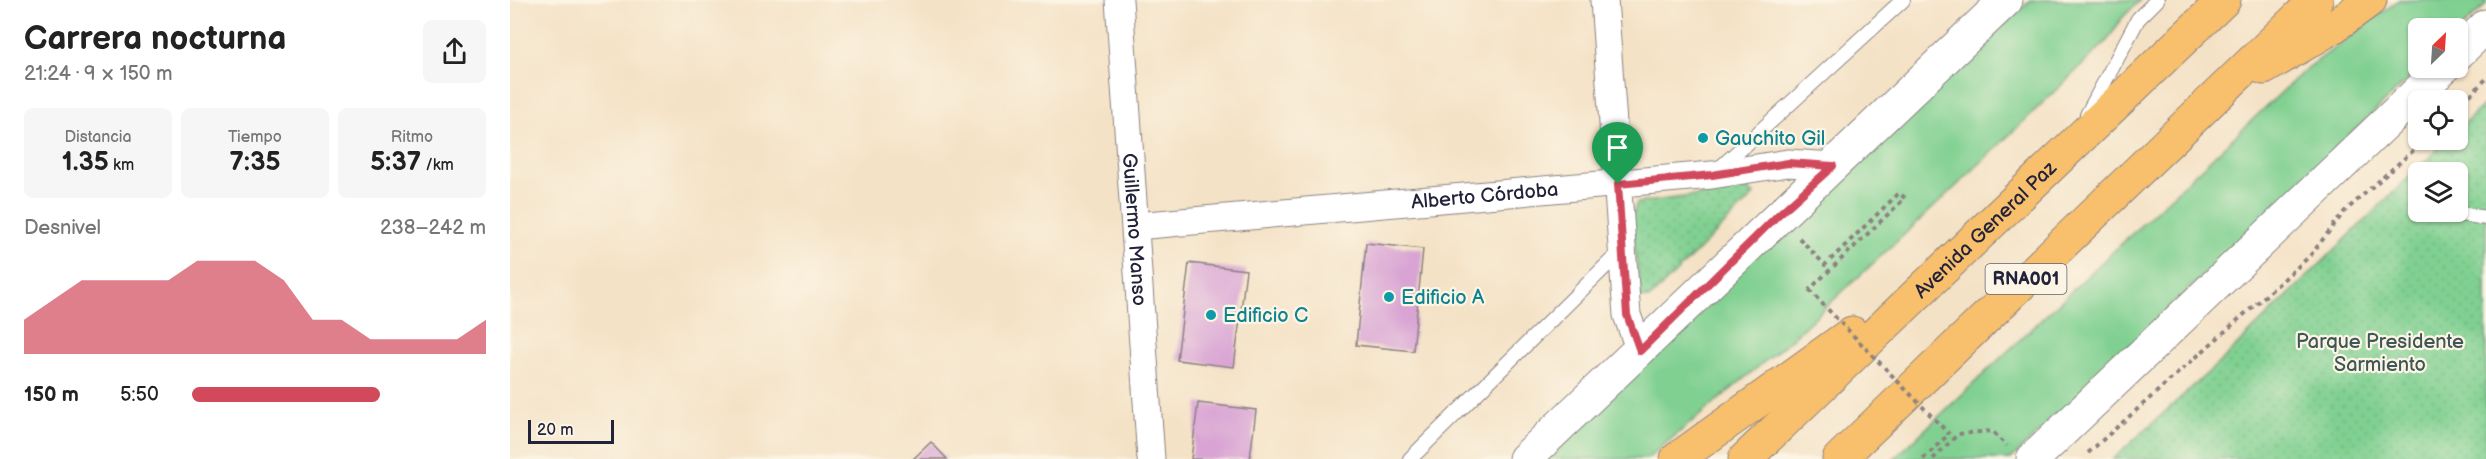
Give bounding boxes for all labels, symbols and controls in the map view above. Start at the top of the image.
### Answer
north arrow [2408,18,2468,78]
map controls [2408,18,2468,222]
text: Carrera nocturna [24,19,286,59]
button: share [423,20,486,83]
text: 21:24 · 9 × 150 m [24,62,173,86]
button: locate [2408,90,2468,150]
pin [1592,122,1643,184]
place label: Gauchito Gil [1715,127,1825,151]
text: Distancia [64,128,132,147]
text: Tiempo [228,128,282,147]
text: Ritmo [391,128,433,147]
icon: arrive [1601,131,1634,164]
marker: Gauchito Gil [1696,131,1710,145]
text: 1.35 [62,147,109,178]
text: 7:35 [230,147,280,178]
text: 5:37 [370,147,421,178]
street label: Guillermo Manso [1117,152,1151,307]
text: km [109,156,134,175]
text: /km [421,156,454,175]
street label: Avenida General Paz [1909,156,2062,304]
button: layers [2408,162,2468,222]
street label: Alberto Córdoba [1410,178,1559,215]
text: Desnivel [24,216,101,240]
text: 238–242 m [380,216,486,240]
road number: RNA001 [1986,264,2066,294]
place label: Edificio A [1401,286,1485,310]
marker: Edificio A [1382,290,1396,304]
place label: Edificio C [1223,304,1308,328]
marker: Edificio C [1204,308,1218,322]
park label: Parque Presidente Sarmiento [2296,330,2464,377]
text: 150 m [24,383,79,407]
text: 5:50 [120,383,159,407]
scale bar [528,417,614,444]
text: 20 m [537,421,573,440]

